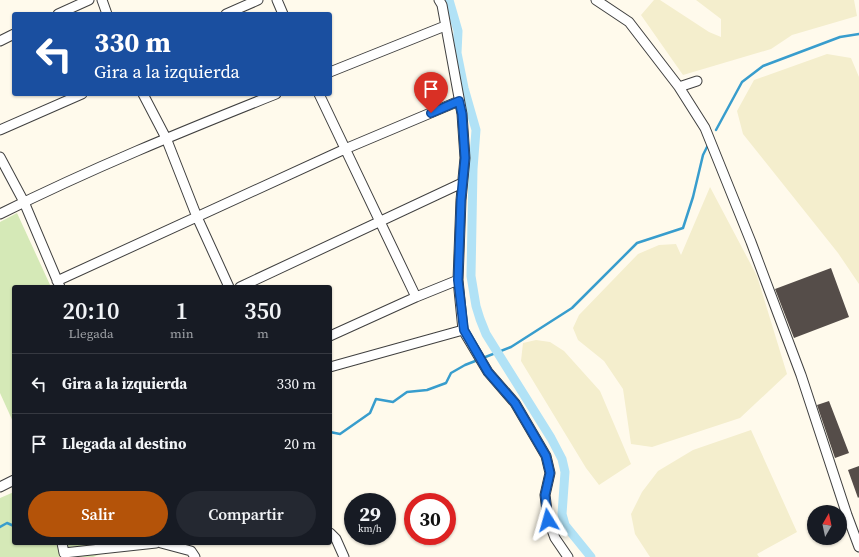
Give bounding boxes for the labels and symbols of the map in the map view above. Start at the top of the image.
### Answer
pin [414,72,448,113]
speed limit sign: 30 [404,493,456,545]
position arrow [527,499,569,541]
north arrow [807,505,847,545]

